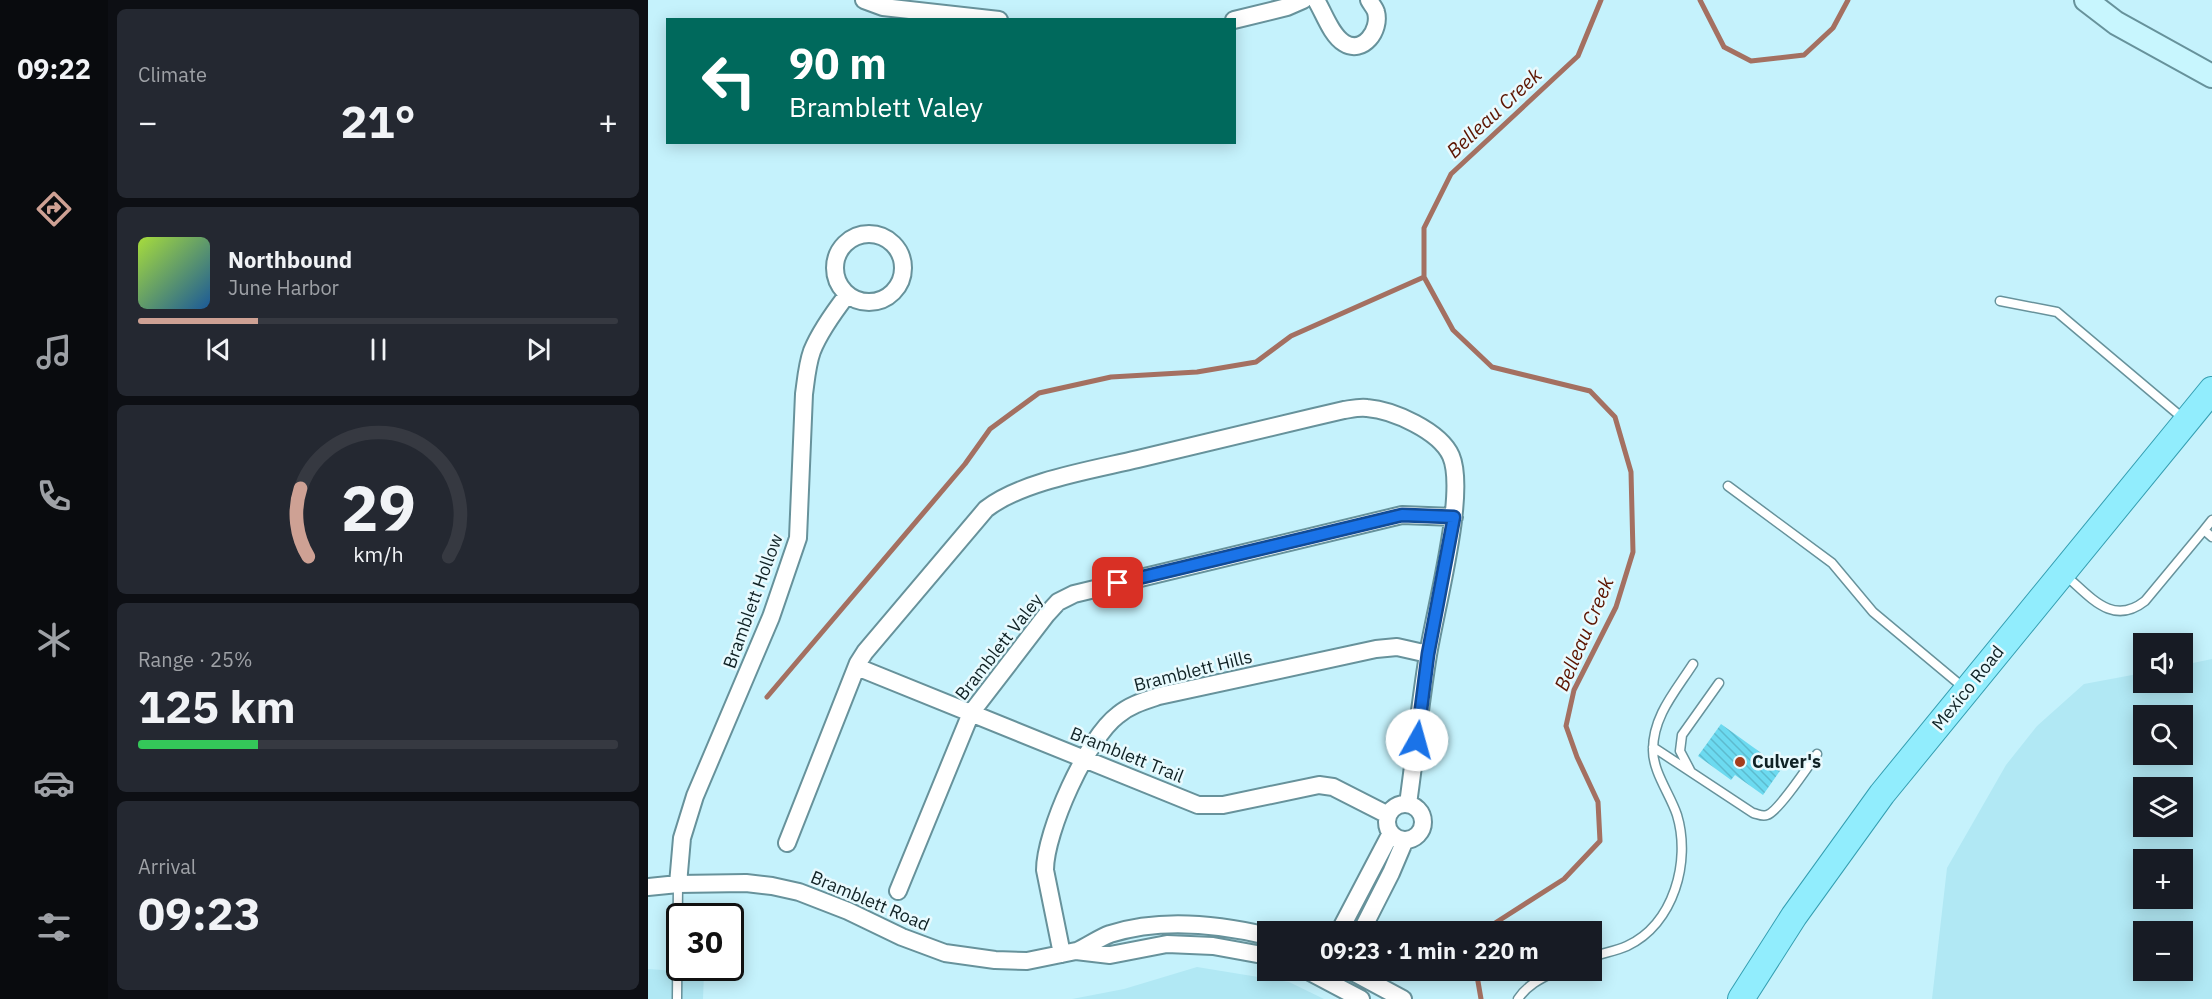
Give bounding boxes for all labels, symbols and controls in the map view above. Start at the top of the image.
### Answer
text: 90 m [789,36,887,91]
icon: left [690,42,768,120]
text: 09:22 [17,51,91,86]
text: Climate [138,61,207,88]
water label: Belleau Creek [1440,61,1548,164]
text: Bramblett Valey [789,89,983,124]
text: 21° [340,92,416,150]
text: − [138,100,158,143]
text: + [598,100,618,143]
icon: directions [33,188,75,230]
text: Northbound [228,245,352,274]
text: June Harbor [228,274,339,301]
icon: music [33,331,75,373]
icon: previous [202,333,235,366]
icon: pause [362,333,395,366]
icon: next [522,333,555,366]
text: 29 [341,467,415,548]
icon: phone [33,475,75,517]
street label: Bramblett Hollow [717,530,788,671]
text: km/h [353,540,403,568]
pin [1092,557,1143,608]
icon: arrive [1101,566,1134,599]
water label: Belleau Creek [1547,572,1620,695]
street label: Bramblett Valey [950,589,1047,705]
icon: climate [33,619,75,661]
map controls [2133,633,2193,981]
button: sound [2133,633,2193,693]
street label: Mexico Road [1926,641,2009,735]
street label: Bramblett Hills [1131,645,1254,696]
text: Range · 25% [138,646,253,673]
text: 125 km [138,677,296,735]
button: search [2133,705,2193,765]
position arrow [1385,708,1449,772]
street label: Bramblett Trail [1067,721,1187,788]
place label: Culver's [1752,750,1821,773]
marker: Culver's [1733,755,1747,769]
icon: car [33,762,75,804]
button: layers [2133,777,2193,837]
button: + [2133,849,2193,909]
text: Arrival [138,853,196,880]
street label: Bramblett Road [807,865,933,936]
text: 09:23 [138,884,261,942]
speed limit sign: 30 [666,903,744,981]
icon: filters [33,906,75,948]
button: − [2133,921,2193,981]
text: 09:23 · 1 min · 220 m [1320,936,1539,965]

